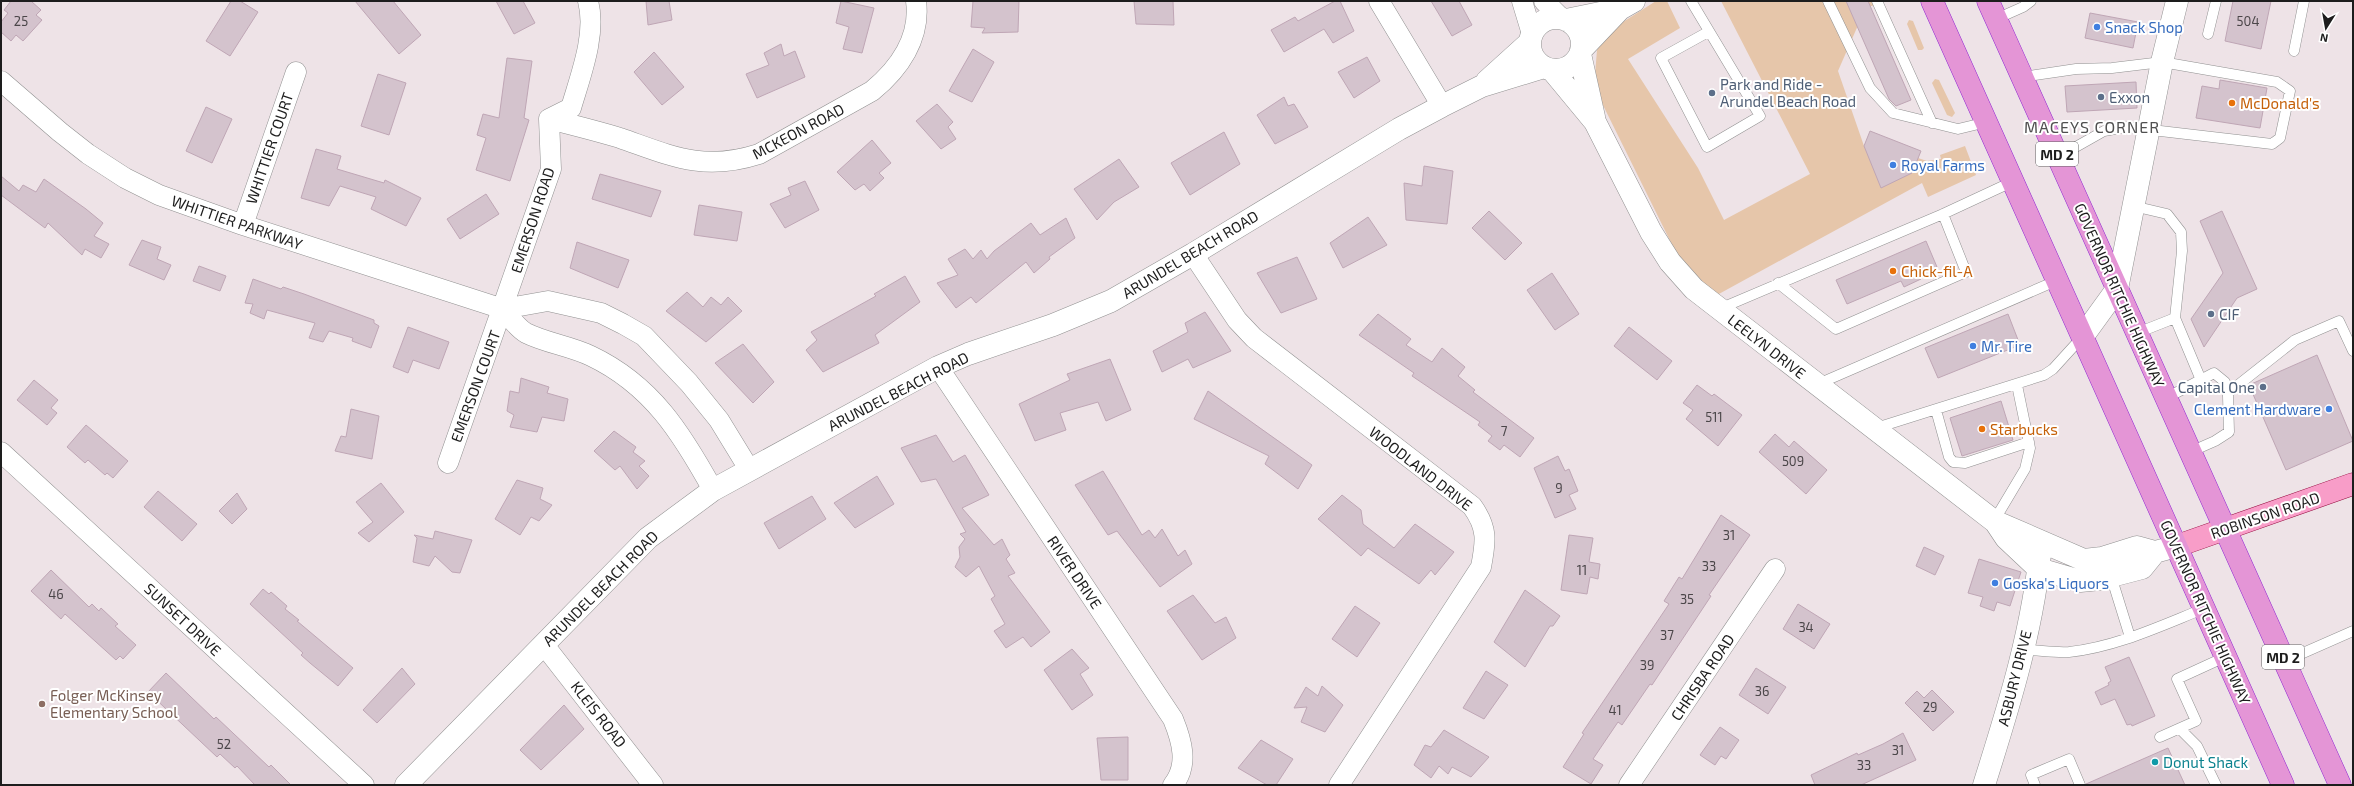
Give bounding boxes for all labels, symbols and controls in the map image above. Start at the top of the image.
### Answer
north arrow [2306,8,2346,48]
house number: 25 [14,13,28,29]
house number: 504 [2237,13,2259,29]
place label: Snack Shop [2105,18,2183,36]
marker: Snack Shop [2092,22,2102,32]
text: N [2319,31,2329,45]
place label: Park and Ride - Arundel Beach Road [1720,75,1856,110]
marker: Park and Ride - Arundel Beach Road [1707,88,1717,98]
place label: Exxon [2109,88,2150,106]
street label: WHITTIER COURT [241,90,297,206]
marker: Exxon [2096,92,2106,102]
place label: McDonald's [2240,94,2320,112]
marker: McDonald's [2227,98,2237,108]
street label: MCKEON ROAD [749,99,847,163]
district label: MACEYS CORNER [2024,117,2160,136]
road number: MD 2 [2036,142,2078,166]
place label: Royal Farms [1901,156,1985,174]
marker: Royal Farms [1888,160,1898,170]
street label: EMERSON ROAD [506,165,558,275]
street label: WHITTIER PARKWAY [169,191,305,253]
street label: GOVERNOR RITCHIE HIGHWAY [2071,200,2169,390]
street label: ARUNDEL BEACH ROAD [1119,206,1261,302]
place label: Chick-fil-A [1901,262,1973,280]
marker: Chick-fil-A [1888,266,1898,276]
place label: CIF [2219,305,2240,323]
marker: CIF [2206,309,2216,319]
street label: LEELYN DRIVE [1724,310,1810,382]
street label: EMERSON COURT [446,327,504,444]
place label: Mr. Tire [1981,337,2032,355]
marker: Mr. Tire [1968,341,1978,351]
street label: ARUNDEL BEACH ROAD [825,348,971,434]
place label: Capital One [2178,378,2255,396]
marker: Capital One [2258,382,2268,392]
place label: Clement Hardware [2194,400,2321,418]
marker: Clement Hardware [2324,404,2334,414]
house number: 511 [1705,409,1723,425]
place label: Starbucks [1990,420,2058,438]
street label: WOODLAND DRIVE [1366,422,1476,514]
house number: 7 [1501,423,1508,439]
marker: Starbucks [1977,424,1987,434]
house number: 509 [1782,453,1804,469]
house number: 9 [1555,480,1563,496]
street label: ROBINSON ROAD [2208,488,2322,542]
street label: GOVERNOR RITCHIE HIGHWAY [2157,517,2255,707]
street label: ARUNDEL BEACH ROAD [539,527,661,649]
house number: 31 [1723,527,1735,543]
street label: RIVER DRIVE [1044,532,1106,612]
house number: 33 [1702,558,1716,574]
house number: 11 [1577,562,1587,578]
place label: Goska's Liquors [2003,574,2109,592]
marker: Goska's Liquors [1990,578,2000,588]
street label: SUNSET DRIVE [141,579,225,659]
house number: 46 [48,586,64,602]
house number: 35 [1680,591,1694,607]
house number: 34 [1798,619,1814,635]
house number: 37 [1660,627,1674,643]
street label: ASBURY DRIVE [1993,628,2035,728]
street label: CHRISBA ROAD [1666,630,1738,724]
road number: MD 2 [2262,645,2304,669]
house number: 39 [1640,657,1654,673]
street label: KLEIS ROAD [568,677,630,751]
house number: 36 [1755,683,1769,699]
place label: Folger McKinsey Elementary School [50,686,178,721]
marker: Folger McKinsey Elementary School [37,699,47,709]
house number: 29 [1923,699,1937,715]
house number: 41 [1608,702,1622,718]
house number: 52 [217,736,231,752]
house number: 31 [1892,742,1904,758]
place label: Donut Shack [2163,753,2249,771]
house number: 33 [1857,757,1871,773]
marker: Donut Shack [2150,757,2160,767]

